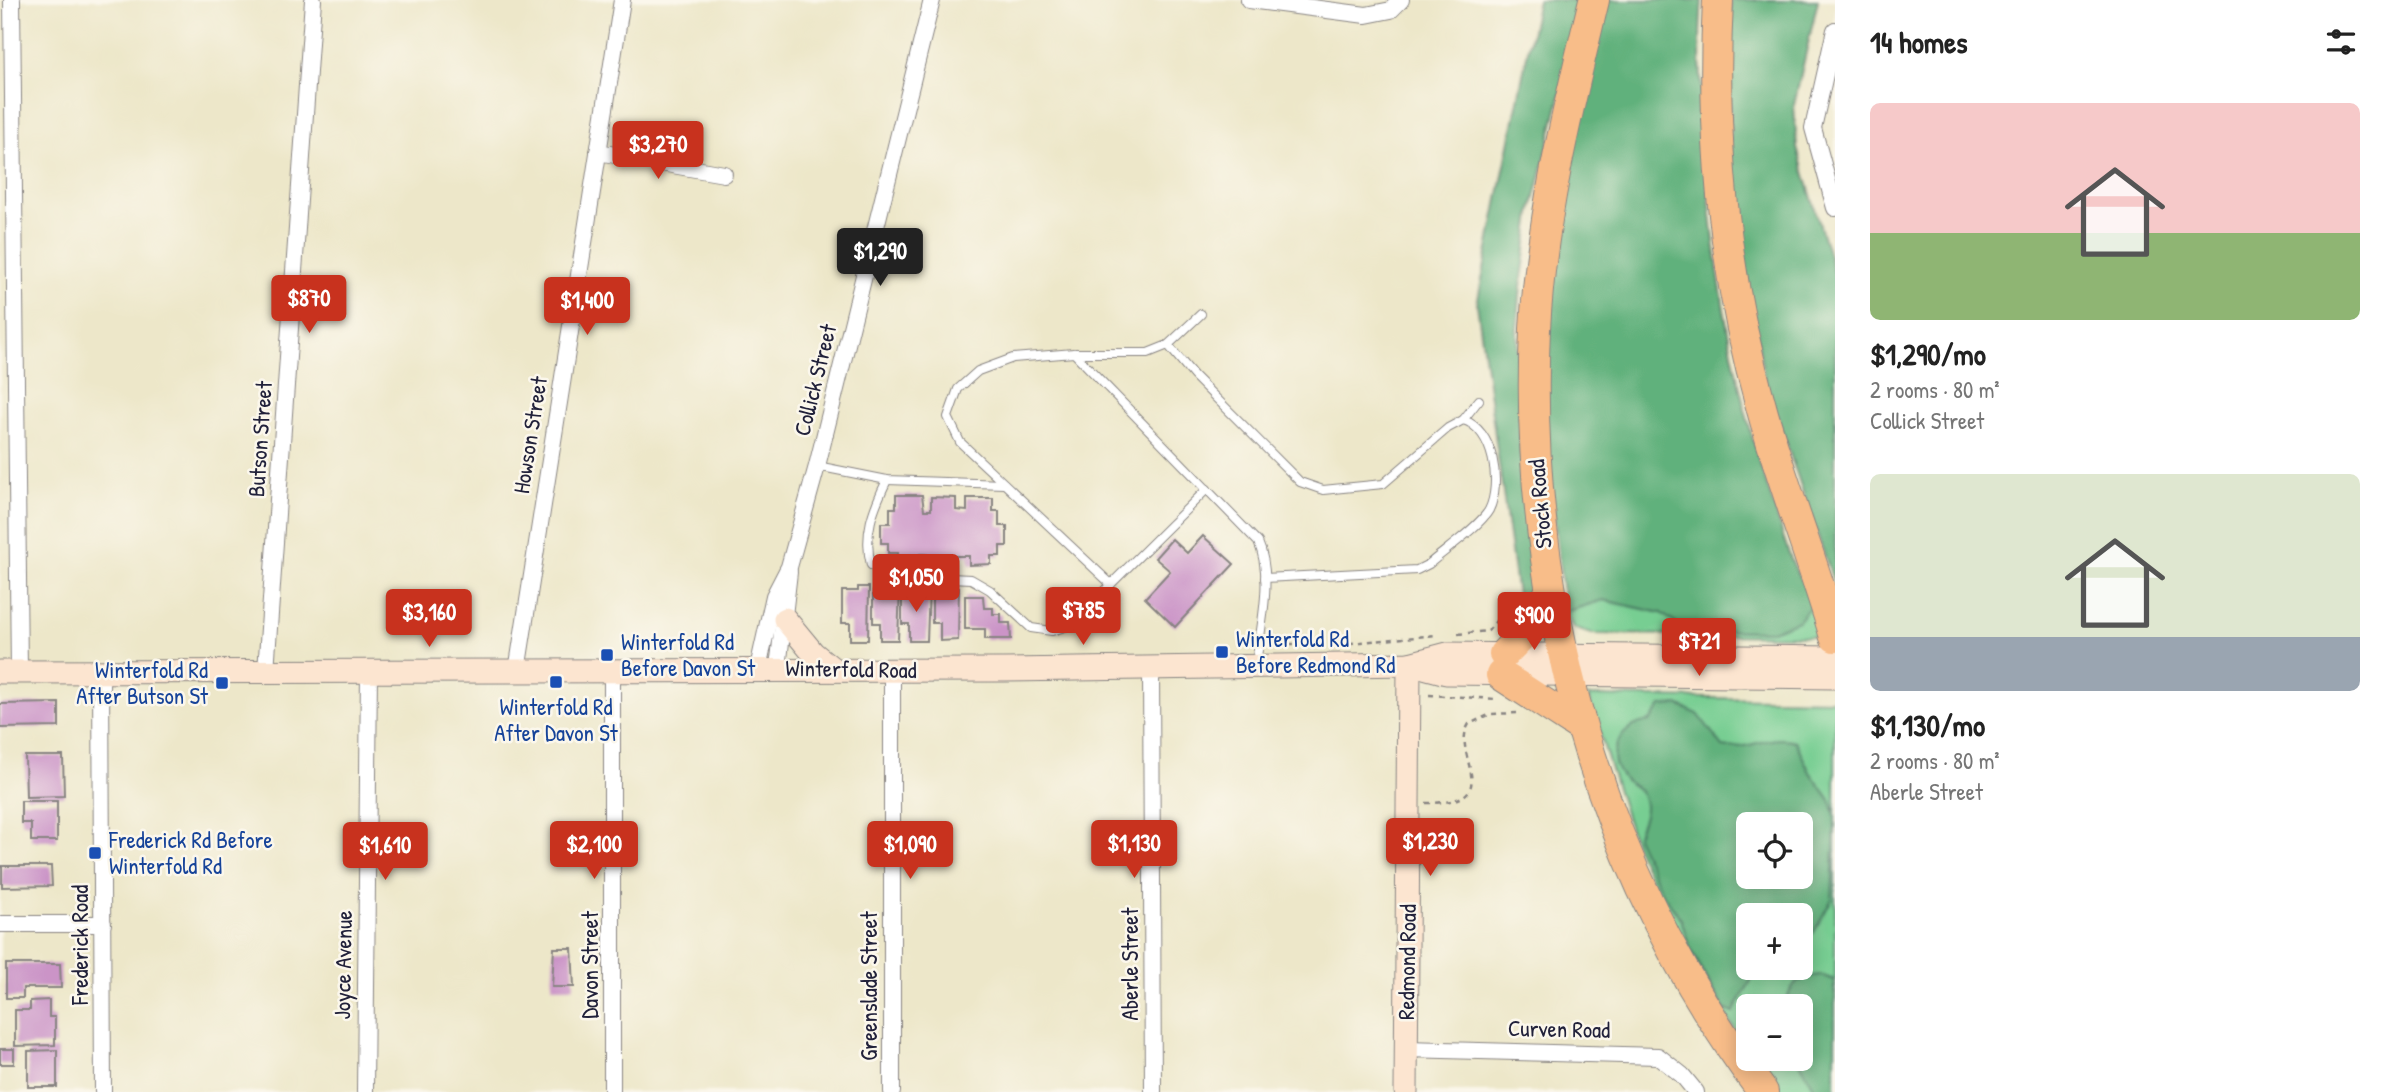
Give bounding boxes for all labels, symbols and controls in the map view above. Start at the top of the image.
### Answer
text: 14 homes [1870,22,1968,62]
icon: filters [2322,23,2360,61]
pin: $3,270 [601,122,715,181]
text: $3,270 [628,128,688,159]
icon: home [2052,149,2178,275]
pin: $1,290 [823,229,937,288]
text: $1,290 [853,235,907,266]
pin: $870 [268,276,350,335]
pin: $1,400 [530,278,644,337]
text: $870 [287,282,331,313]
text: $1,400 [560,284,614,315]
street label: Collick Street [786,320,844,439]
text: $1,290/mo [1870,334,1986,374]
street label: Howson Street [505,373,554,496]
text: 2 rooms · 80 m² [1870,374,2000,405]
street label: Butson Street [240,379,279,498]
text: Collick Street [1870,405,1984,436]
street label: Stock Road [1520,458,1559,550]
icon: home [2052,520,2178,646]
pin: $1,050 [859,554,973,614]
text: $1,050 [889,561,944,592]
pin: $785 [1042,588,1124,647]
pin: $3,160 [372,590,486,649]
pin: $900 [1493,592,1575,652]
text: $785 [1062,594,1104,625]
text: $3,160 [402,596,456,627]
text: $900 [1514,599,1554,630]
pin: $721 [1658,618,1740,678]
place label: Winterfold Rd Before Redmond Rd [1236,623,1395,680]
text: $721 [1678,625,1720,656]
place label: Winterfold Rd Before Davon St [621,626,756,683]
marker: Winterfold Rd Before Redmond Rd [1214,644,1230,660]
marker: Winterfold Rd Before Davon St [599,647,615,663]
street label: Winterfold Road [785,652,917,685]
place label: Winterfold Rd After Butson St [76,654,209,711]
marker: Winterfold Rd After Davon St [548,674,564,690]
marker: Winterfold Rd After Butson St [214,675,230,691]
place label: Winterfold Rd After Davon St [494,691,619,748]
text: $1,130/mo [1870,705,1985,745]
text: 2 rooms · 80 m² [1870,745,2000,776]
text: Aberle Street [1870,776,1983,807]
map controls [1736,812,1813,1071]
button: locate [1736,812,1813,889]
pin: $1,230 [1373,818,1487,878]
pin: $1,130 [1077,820,1191,880]
pin: $1,610 [328,822,442,882]
pin: $2,100 [537,822,651,881]
pin: $1,090 [853,822,967,881]
place label: Frederick Rd Before Winterfold Rd [108,824,273,881]
text: $1,230 [1402,825,1458,856]
text: $1,130 [1107,827,1161,858]
text: $2,100 [566,828,622,859]
text: $1,090 [883,828,937,859]
text: $1,610 [359,829,411,860]
marker: Frederick Rd Before Winterfold Rd [87,845,103,861]
street label: Frederick Road [64,885,95,1006]
button: + [1736,903,1813,980]
street label: Redmond Road [1390,904,1423,1020]
street label: Aberle Street [1114,907,1145,1020]
street label: Joyce Avenue [326,910,359,1020]
street label: Davon Street [574,910,605,1019]
street label: Greenslade Street [853,910,884,1061]
button: − [1736,994,1813,1071]
street label: Curven Road [1508,1012,1610,1045]

